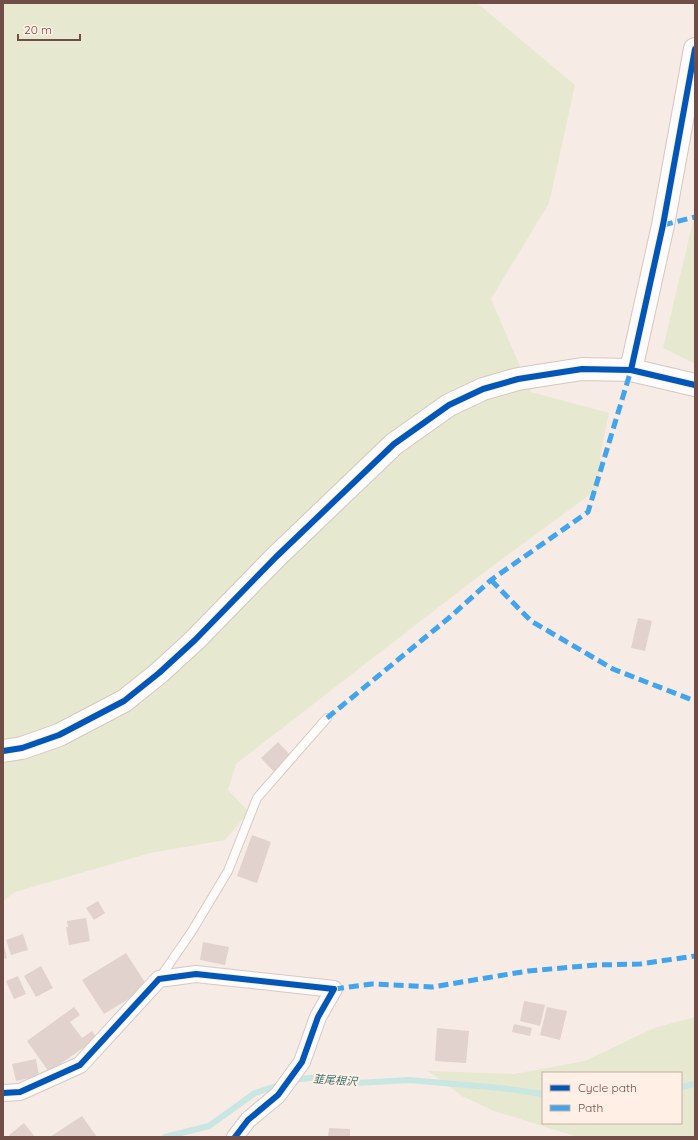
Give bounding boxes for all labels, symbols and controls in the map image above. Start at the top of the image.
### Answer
scale bar [18,16,80,42]
text: 20 m [24,22,52,37]
water label: 韮尾根沢 [313,1071,359,1089]
legend [542,1072,682,1124]
text: Cycle path [578,1080,637,1095]
text: Path [578,1100,603,1115]

